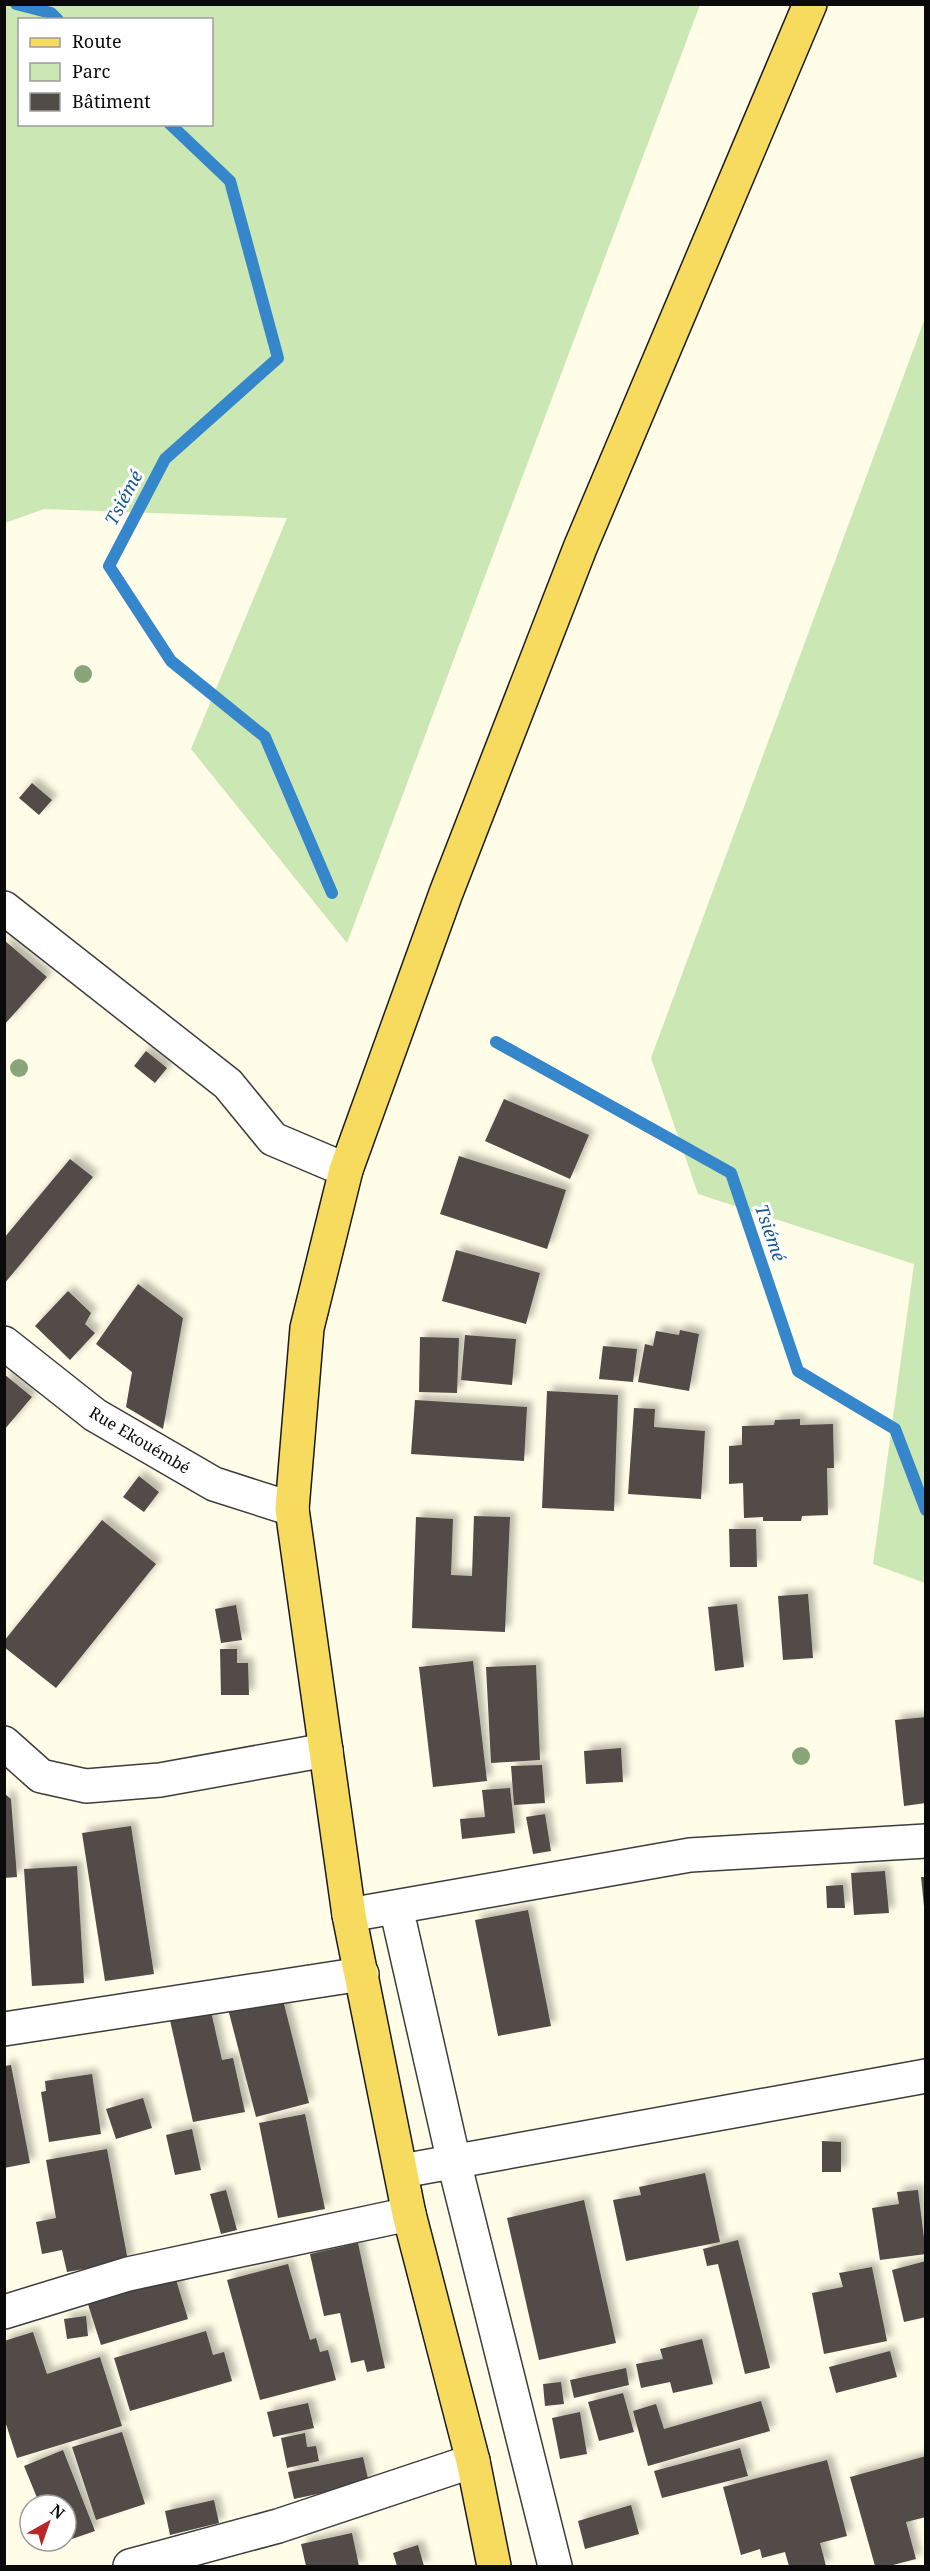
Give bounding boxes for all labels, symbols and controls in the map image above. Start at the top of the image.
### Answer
legend [18,18,213,126]
text: Route [72,29,122,53]
text: Parc [72,59,110,83]
text: Bâtiment [72,89,151,113]
water label: Tsiémé [99,465,148,529]
water label: Tsiémé [750,1201,792,1265]
street label: Rue Ekouémbé [86,1401,194,1479]
north arrow [18,2493,78,2553]
text: N [46,2499,70,2524]

